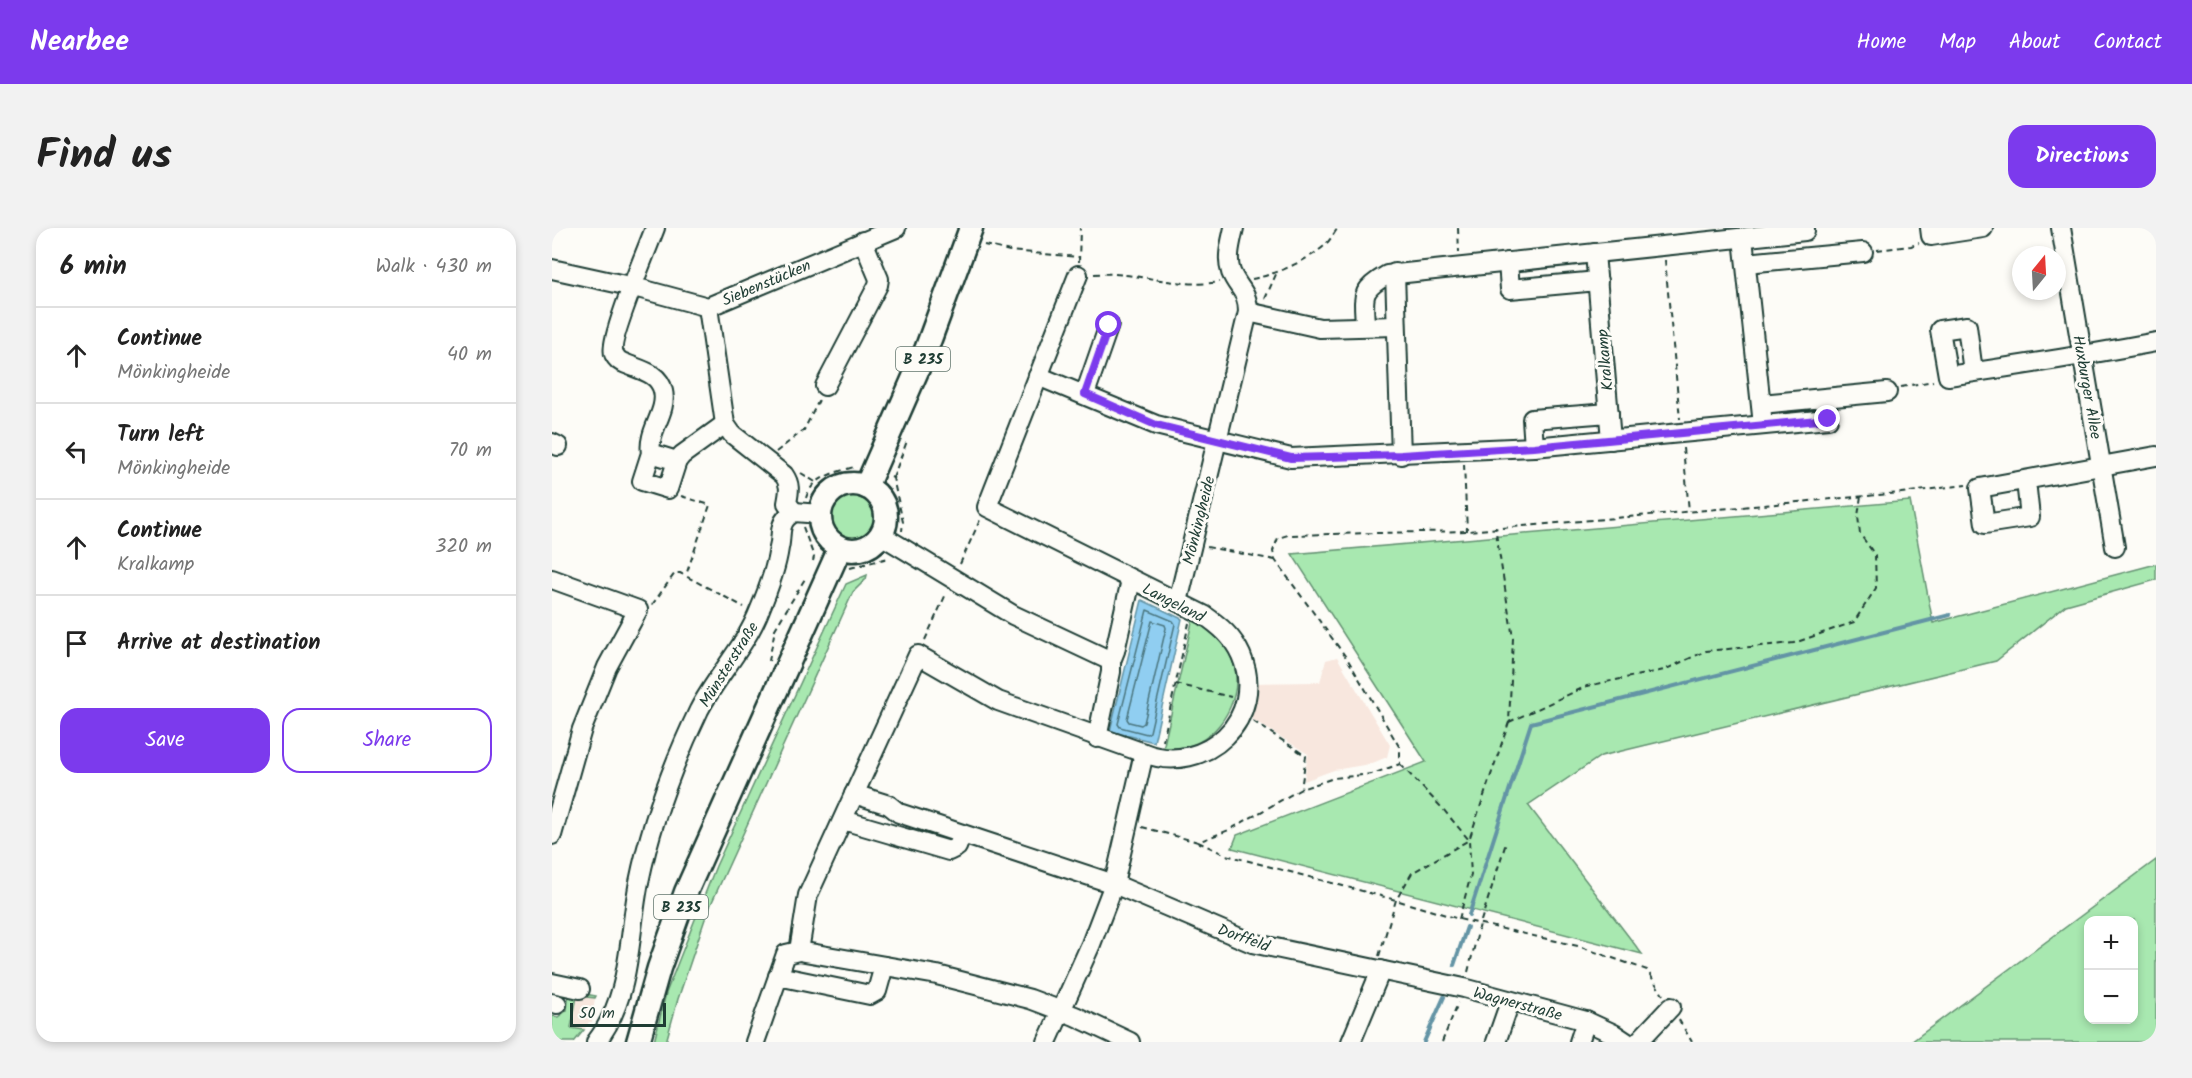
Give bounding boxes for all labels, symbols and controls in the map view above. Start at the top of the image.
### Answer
text: Nearbee [30,20,129,65]
text: Home [1857,26,1906,59]
text: Map [1939,26,1976,59]
text: About [2009,26,2060,59]
text: Contact [2093,26,2162,59]
text: Find us [36,123,172,190]
button: Directions [2008,125,2156,188]
text: 6 min [60,246,127,288]
north arrow [2012,246,2066,300]
text: Walk · 430 m [376,251,492,283]
street label: Siebenstücken [718,253,815,313]
route start [1095,311,1121,337]
text: Continue [117,322,202,357]
street label: Kralkamp [1590,328,1621,392]
street label: Huxburger Allee [2065,333,2108,441]
icon: ahead [60,339,93,372]
text: 40 m [447,339,492,371]
road number: B 235 [896,347,950,371]
text: Mönkingheide [117,357,230,389]
route end [1814,405,1840,431]
text: Turn left [117,418,204,453]
icon: left [60,435,93,468]
text: 70 m [449,435,492,467]
text: Mönkingheide [117,453,230,485]
street label: Mönkingheide [1176,473,1223,567]
text: Continue [117,514,202,549]
icon: ahead [60,531,93,564]
text: 320 m [435,531,492,563]
text: Kralkamp [117,549,194,581]
street label: Langeland [1138,577,1210,630]
street label: Münsterstraße [693,617,765,712]
text: Arrive at destination [117,626,320,661]
icon: arrive [60,627,93,660]
button: Save [60,708,270,773]
button: Share [282,708,492,773]
road number: B 235 [654,895,708,919]
map controls [2084,916,2138,1024]
button: + [2084,916,2138,970]
street label: Dorffeld [1214,917,1274,960]
button: − [2084,970,2138,1024]
street label: Wagnerstraße [1470,981,1565,1028]
scale bar [570,1000,666,1028]
text: 50 m [579,1001,615,1026]

